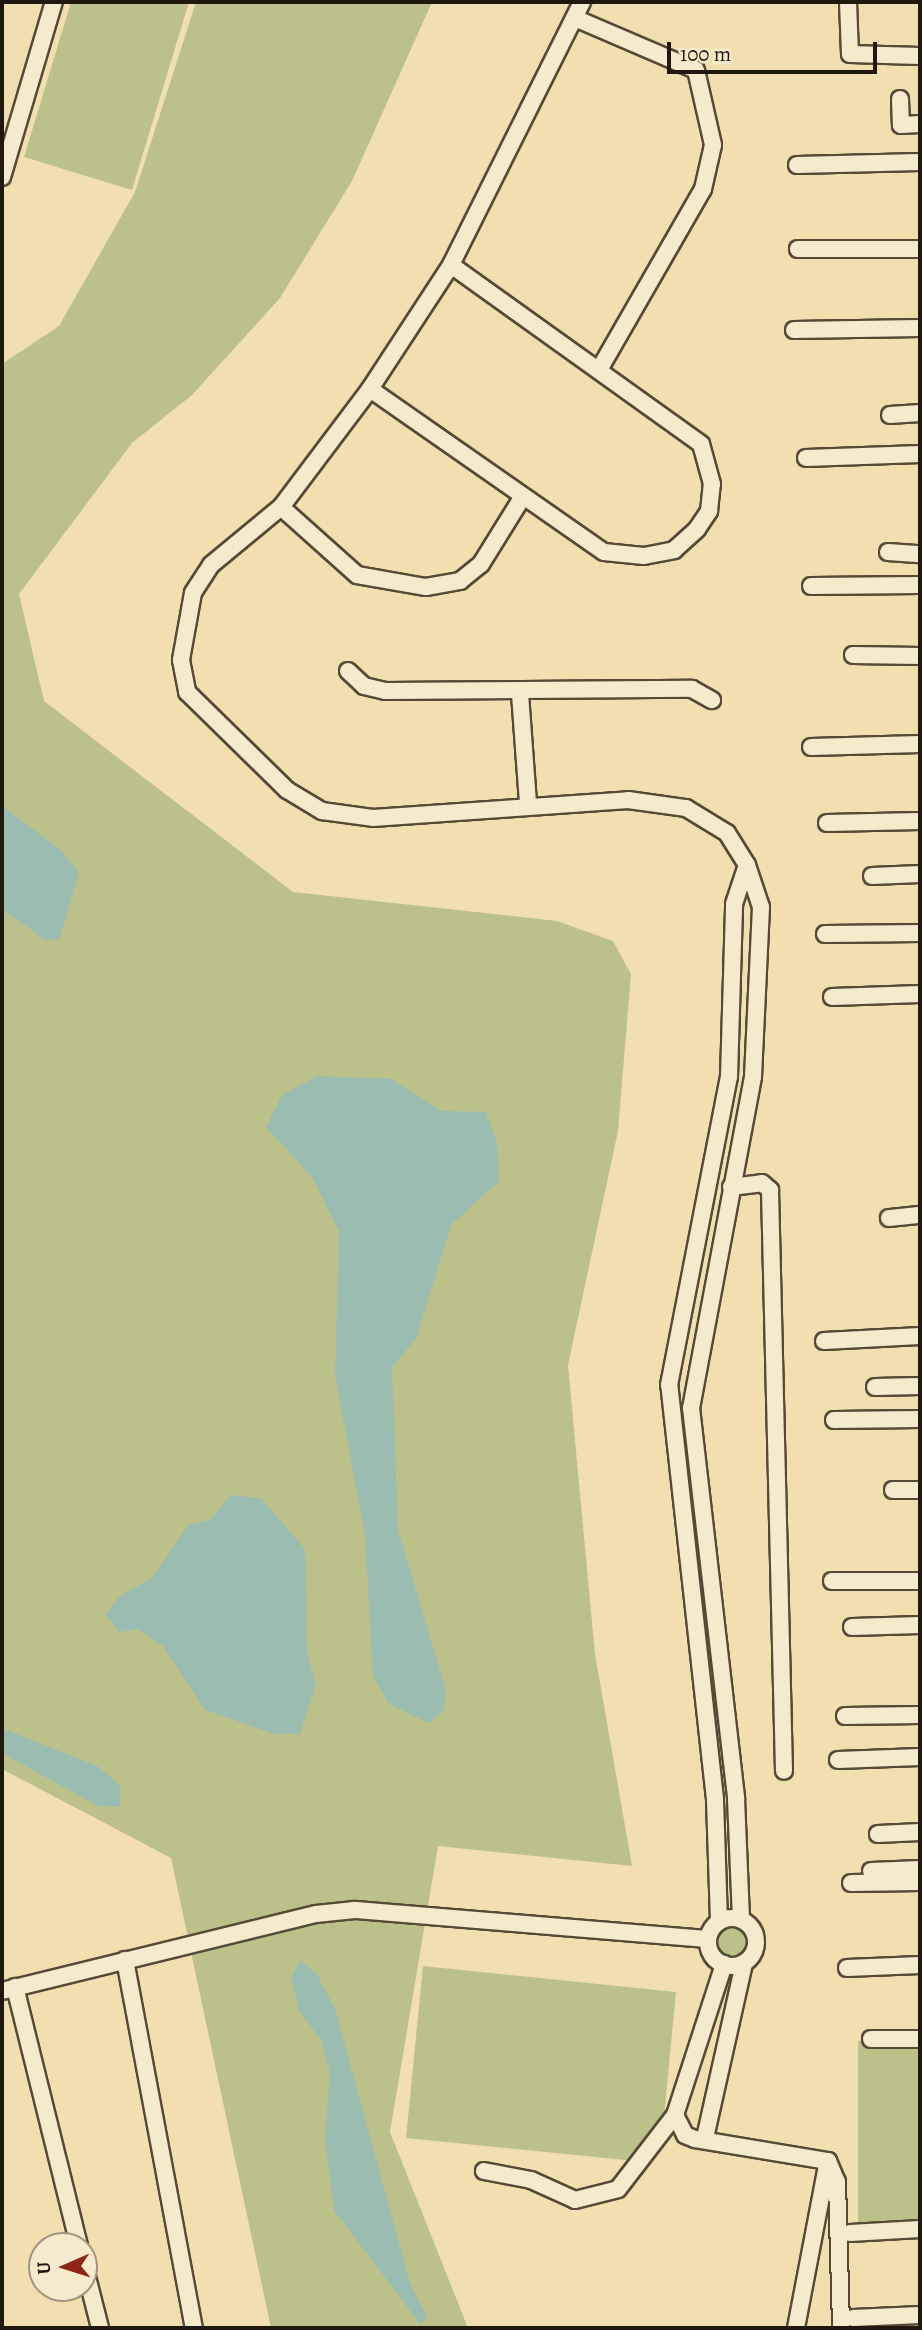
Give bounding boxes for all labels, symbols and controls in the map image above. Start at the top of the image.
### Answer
scale bar [670,28,880,72]
text: 100 m [680,40,731,68]
north arrow [28,2232,98,2302]
text: U [31,2261,57,2275]

